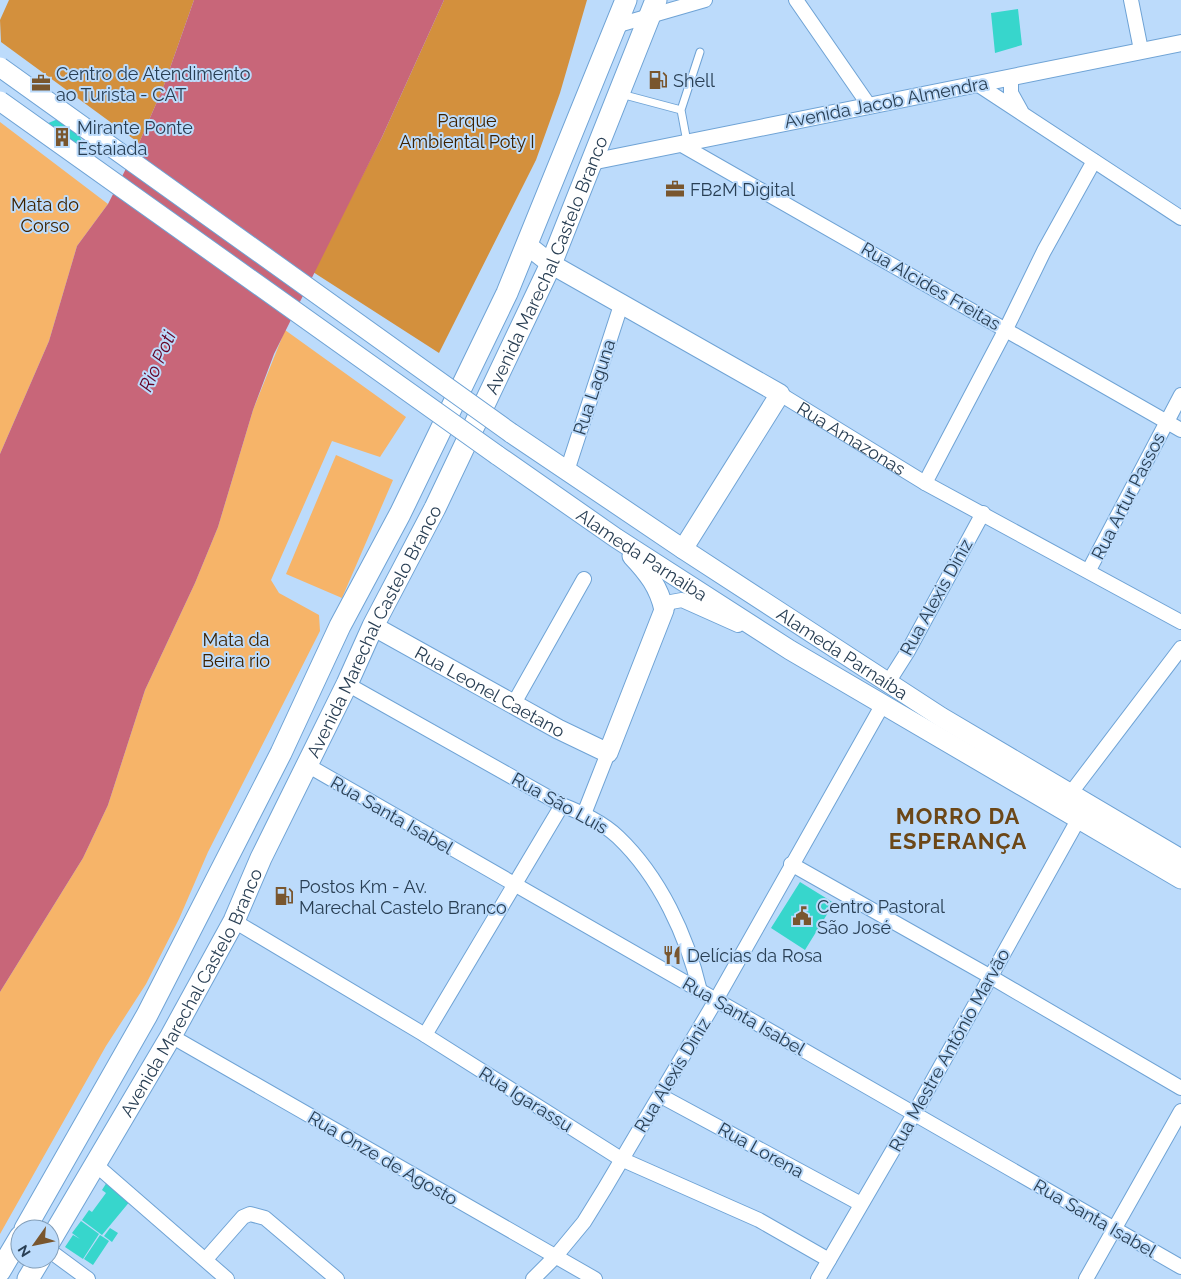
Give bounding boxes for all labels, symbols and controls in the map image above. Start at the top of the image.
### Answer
place label: Centro de Atendimento ao Turista - CAT [56,63,251,105]
fuel station icon: Shell [647,69,669,91]
place label: Shell [673,70,715,91]
office icon: Centro de Atendimento ao Turista - CAT [30,72,52,94]
street label: Avenida Jacob Almendra [782,72,990,132]
park label: Parque Ambiental Poty I [399,110,535,152]
place label: Mirante Ponte Estaiada [77,117,193,159]
building icon: Mirante Ponte Estaiada [51,126,73,148]
street label: Avenida Marechal Castelo Branco [480,133,611,397]
office icon: FB2M Digital [664,178,686,200]
place label: FB2M Digital [690,179,795,200]
park label: Mata do Corso [11,194,79,236]
street label: Rua Alcides Freitas [858,238,1005,335]
water label: Rio Poti [134,327,180,395]
street label: Rua Laguna [569,337,619,437]
street label: Rua Amazonas [794,397,910,479]
street label: Rua Artur Passos [1087,429,1169,563]
street label: Avenida Marechal Castelo Branco [302,501,445,761]
street label: Alameda Parnaiba [573,504,712,605]
street label: Rua Alexis Diniz [895,535,977,659]
street label: Alameda Parnaíba [773,603,912,703]
park label: Mata da Beira rio [202,629,270,671]
street label: Rua Leonel Caetano [412,641,568,741]
street label: Rua São Luis [508,768,612,838]
street label: Rua Santa Isabel [327,771,457,859]
district label: MORRO DA ESPERANÇA [889,803,1027,854]
street label: Avenida Marechal Castelo Branco [115,865,266,1120]
place label: Postos Km - Av. Marechal Castelo Branco [299,876,507,918]
fuel station icon: Postos Km - Av. Marechal Castelo Branco [273,885,295,907]
place label: Centro Pastoral São José [817,896,945,938]
public building icon: Centro Pastoral São José [791,905,813,927]
restaurant icon: Delícias da Rosa [661,944,683,966]
place label: Delícias da Rosa [687,945,822,966]
street label: Rua Mestre Antônio Marvão [884,945,1014,1155]
street label: Rua Santa Isabel [679,972,809,1060]
street label: Rua Alexis Diniz [630,1014,714,1136]
street label: Rua Igarassu [475,1062,577,1136]
street label: Rua Onze de Agosto [304,1107,462,1210]
street label: Rua Lorena [715,1118,807,1182]
street label: Rua Santa Isabel [1030,1174,1160,1262]
north arrow [10,1219,60,1269]
text: N [14,1242,34,1260]

